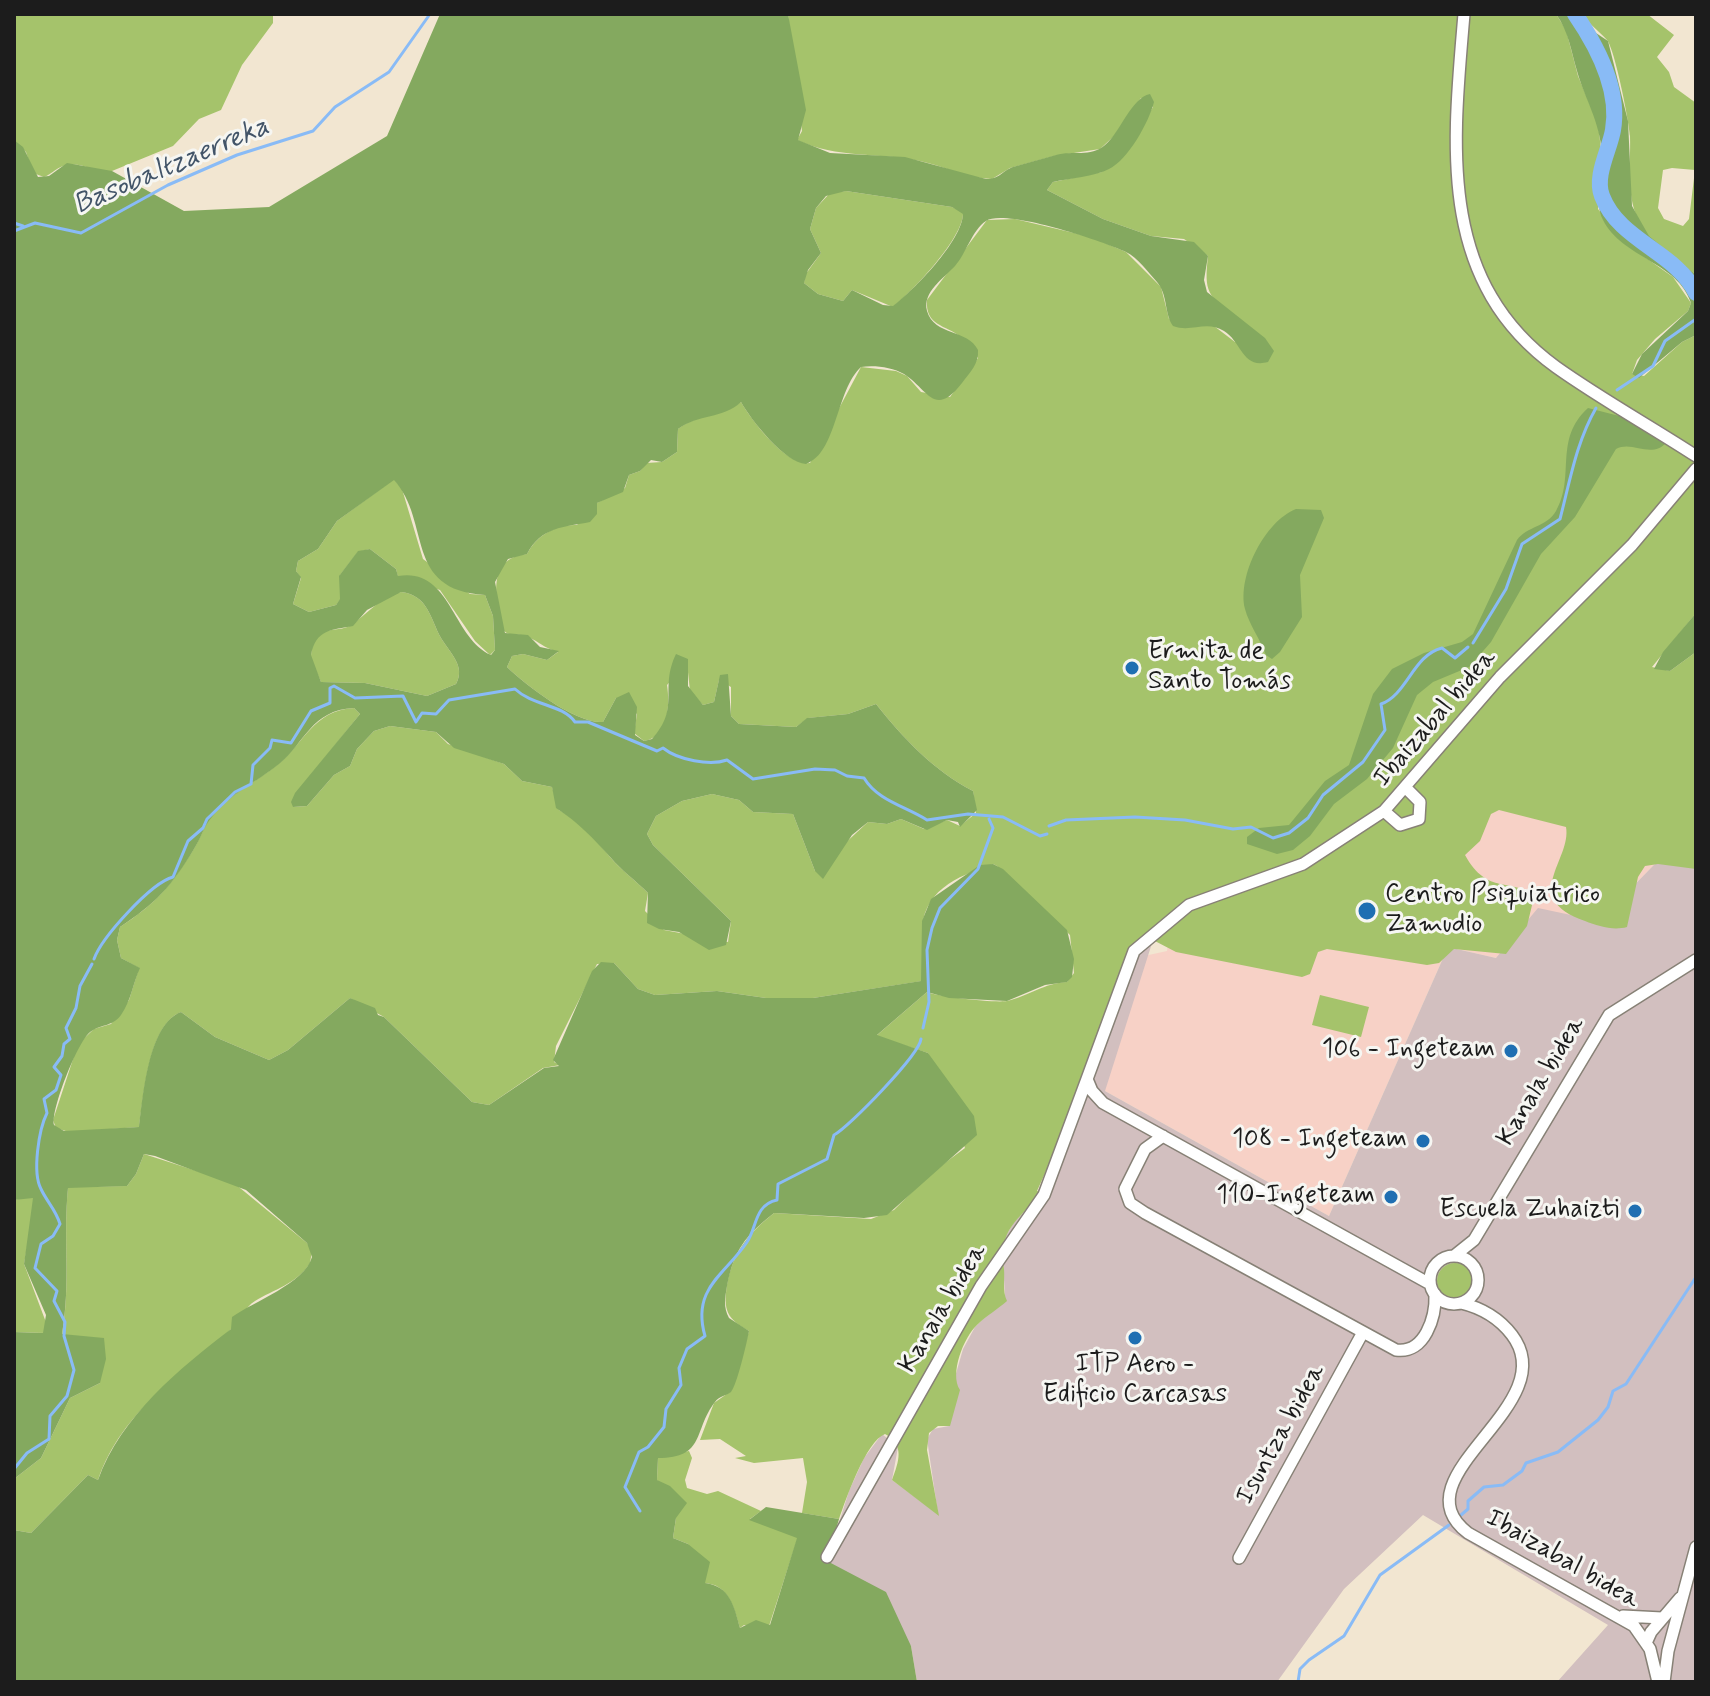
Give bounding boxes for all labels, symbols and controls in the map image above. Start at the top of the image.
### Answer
water label: Basobaltzaerreka [69,111,275,223]
place label: Ermita de Santo Tomás [1148,637,1291,698]
street label: Ibaizabal bidea [1368,644,1504,794]
marker: Ermita de Santo Tomás [1123,659,1141,677]
place label: Centro Psiquiatrico Zamudio [1385,880,1600,942]
marker: Centro Psiquiatrico Zamudio [1356,900,1378,922]
street label: Kanala bidea [1491,1012,1593,1152]
place label: 106 - Ingeteam [1322,1035,1495,1067]
marker: 106 - Ingeteam [1502,1042,1520,1060]
place label: 108 - Ingeteam [1232,1125,1407,1157]
marker: 108 - Ingeteam [1414,1132,1432,1150]
place label: 110-Ingeteam [1216,1181,1375,1213]
marker: 110-Ingeteam [1382,1188,1400,1206]
place label: Escuela Zuhaizti [1439,1195,1619,1227]
marker: Escuela Zuhaizti [1626,1202,1644,1220]
street label: Kanala bidea [893,1239,995,1379]
marker: ITP Aero - Edificio Carcasas [1126,1329,1144,1347]
place label: ITP Aero - Edificio Carcasas [1043,1350,1227,1412]
street label: Isuntza bidea [1231,1360,1333,1510]
street label: Ibaizabal bidea [1480,1504,1644,1616]

